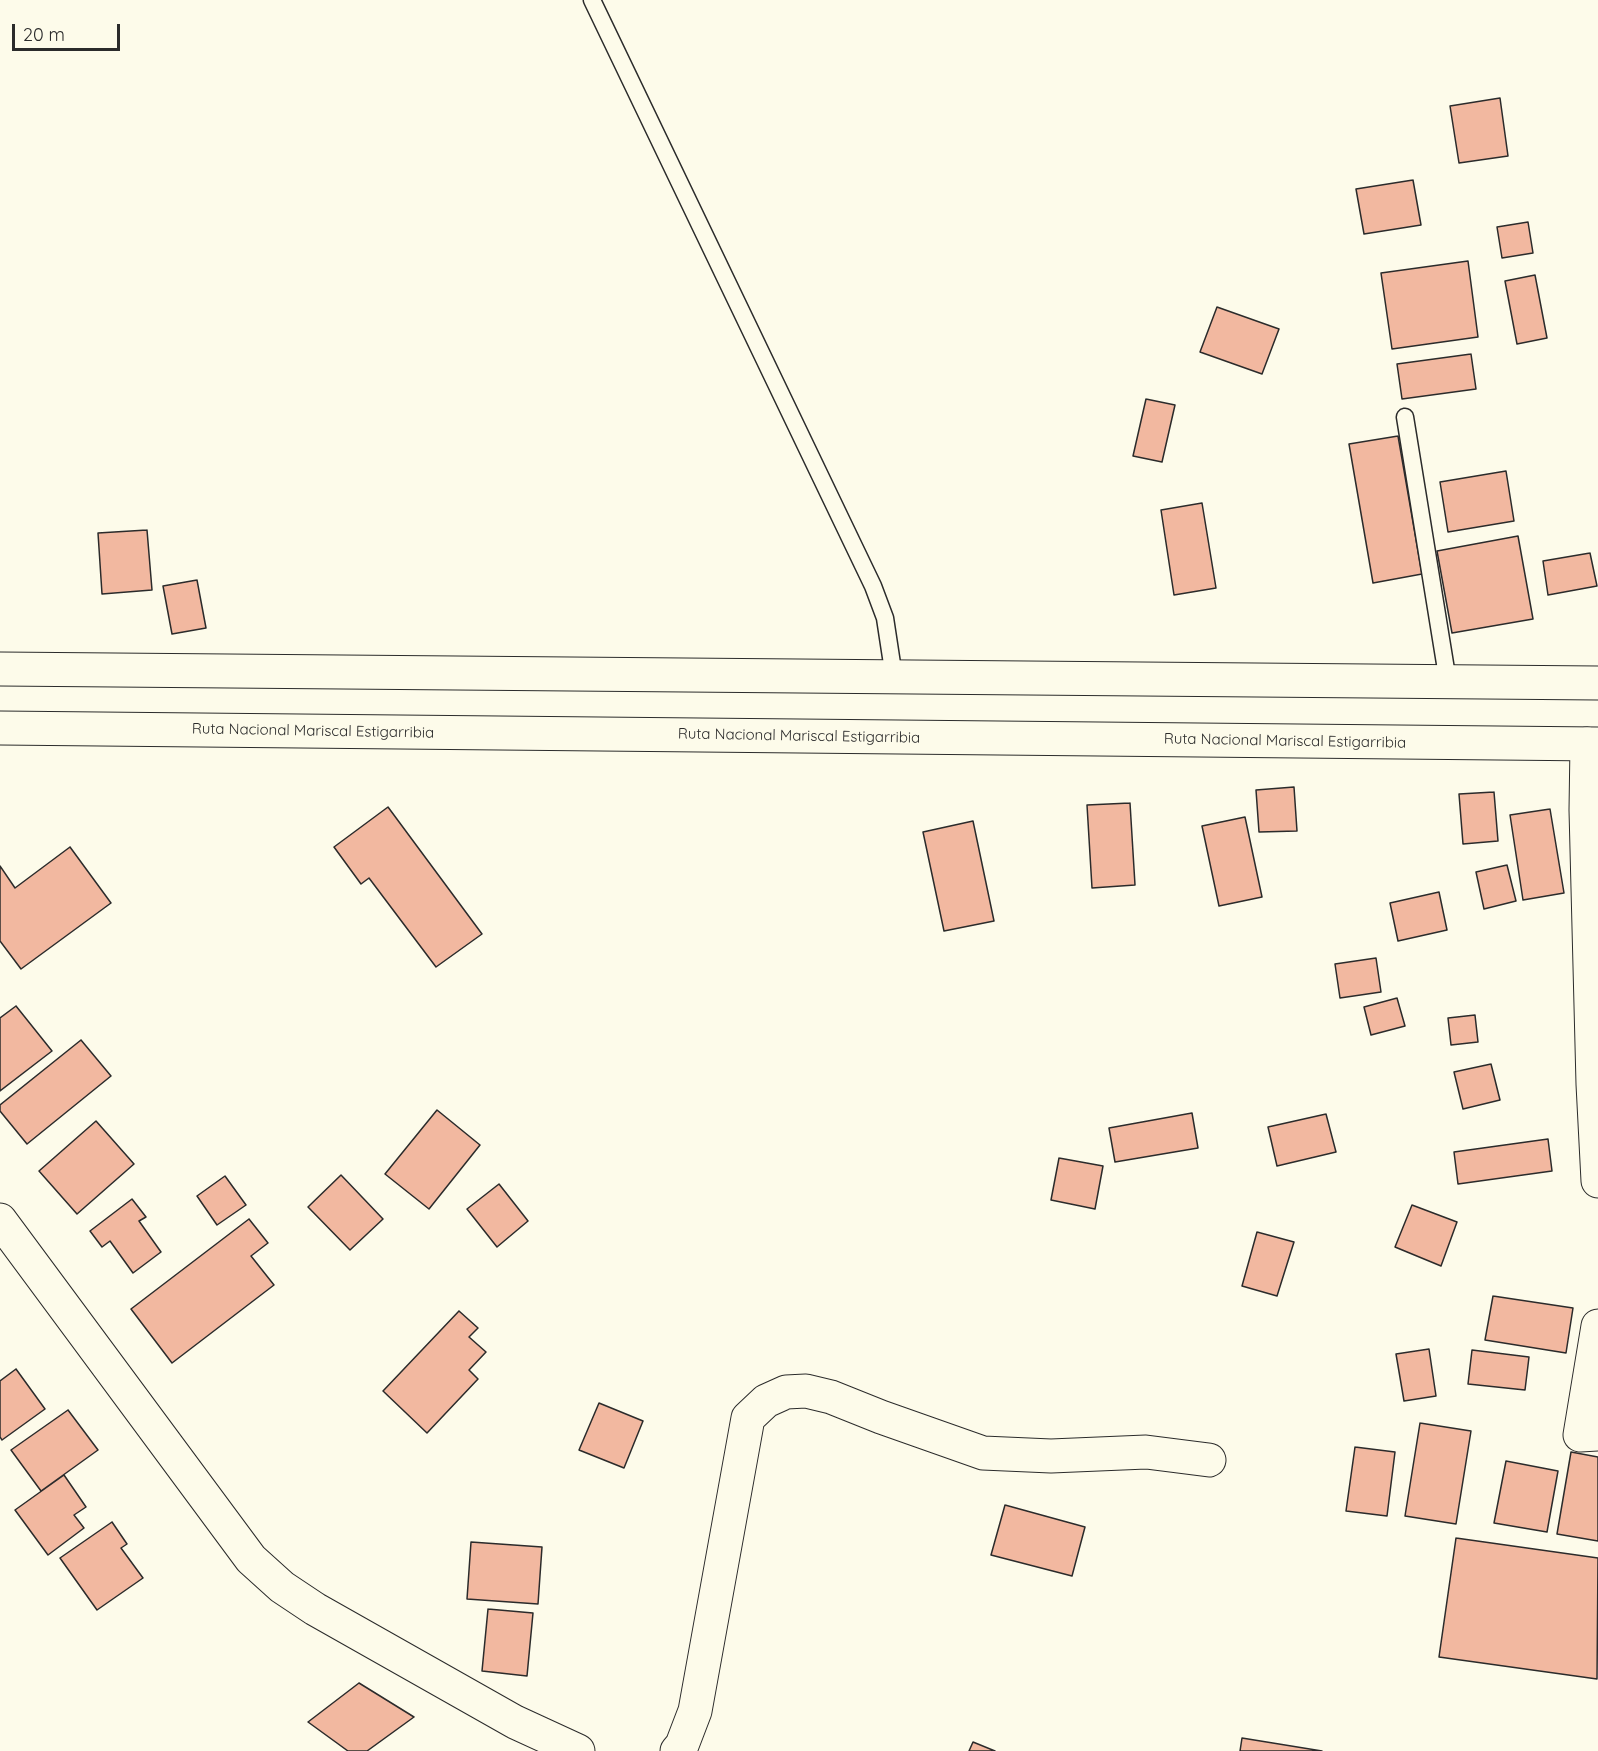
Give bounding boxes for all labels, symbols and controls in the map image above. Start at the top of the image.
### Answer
scale bar [15,12,123,50]
text: 20 m [23,23,65,46]
street label: Ruta Nacional Mariscal Estigarribia [192,720,434,742]
street label: Ruta Nacional Mariscal Estigarribia [678,725,920,747]
street label: Ruta Nacional Mariscal Estigarribia [1164,730,1406,752]

